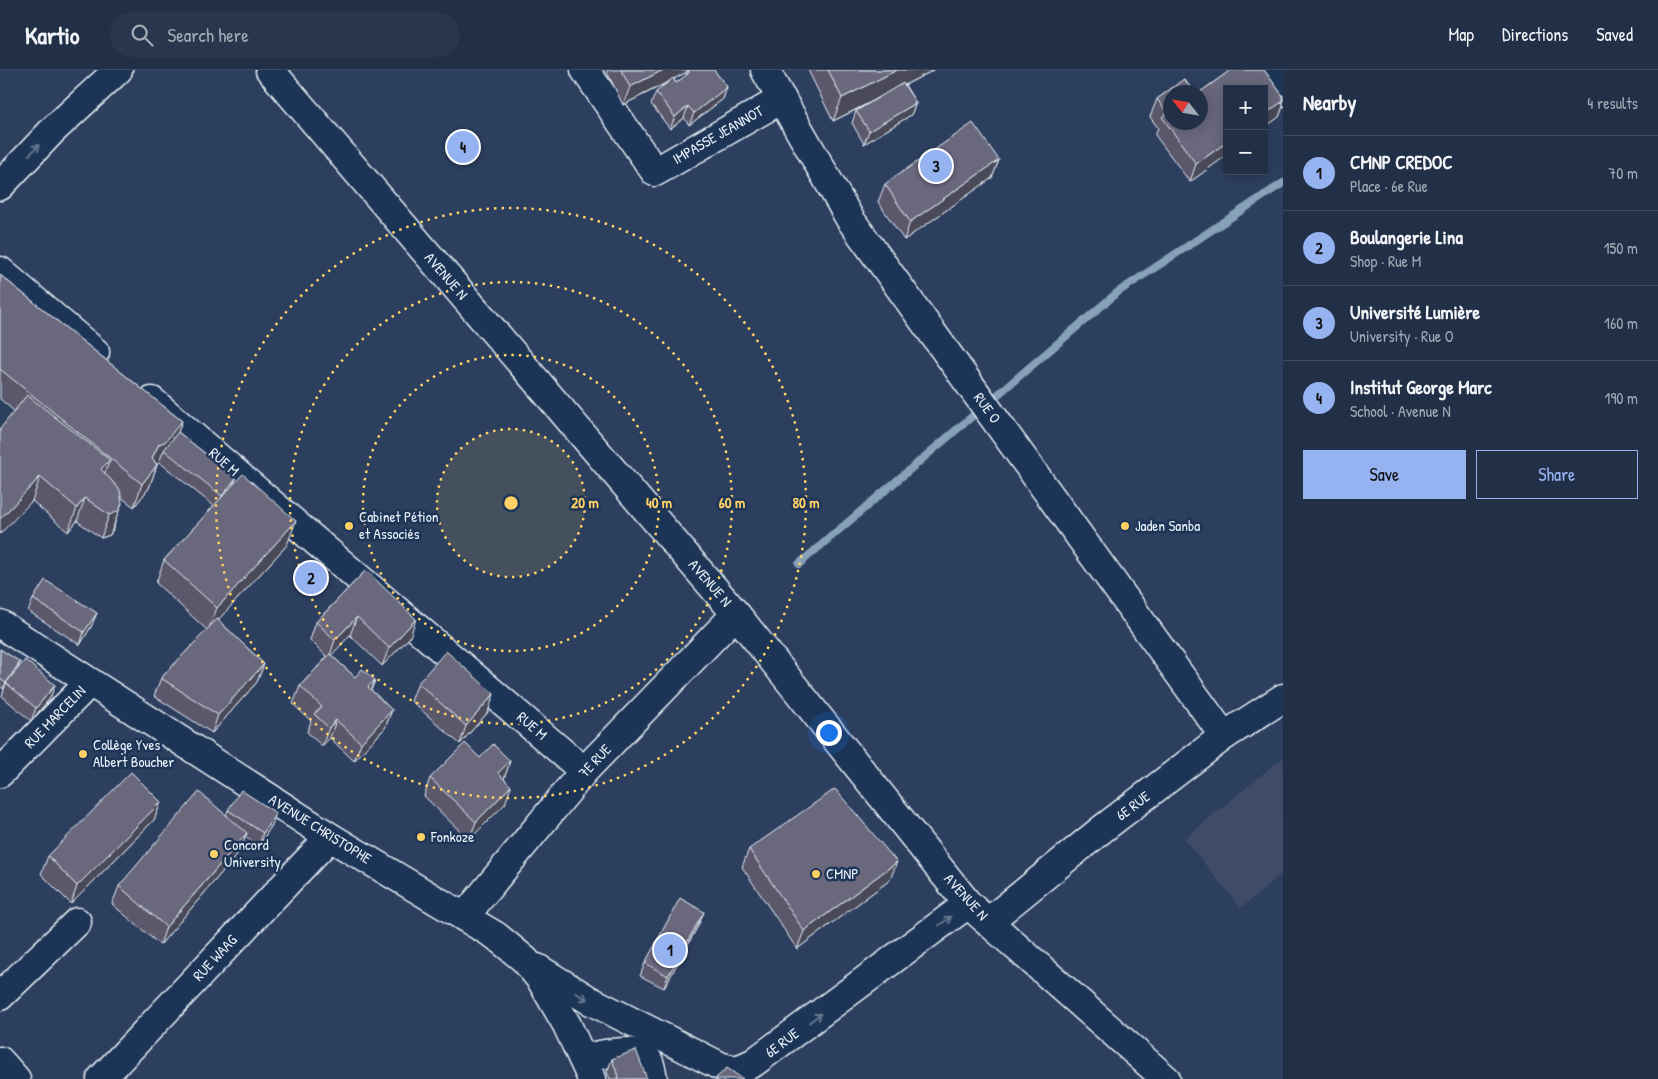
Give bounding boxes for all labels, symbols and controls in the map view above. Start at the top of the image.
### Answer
search box [110,12,460,57]
text: Kartio [25,19,80,51]
icon: search [128,21,156,49]
text: Search here [168,22,249,48]
text: Map [1449,22,1474,47]
text: Directions [1502,22,1568,47]
text: Saved [1596,22,1633,47]
north arrow [1163,85,1208,130]
map controls [1223,85,1268,175]
button: + [1223,85,1268,130]
text: Nearby [1303,88,1356,117]
text: 4 results [1587,92,1638,114]
street label: IMPASSE JEANNOT [668,100,768,169]
pin: 4 [447,128,479,166]
button: − [1223,130,1268,175]
one-way arrow [28,144,40,157]
pin: 3 [920,147,952,185]
text: CMNP CREDOC [1350,149,1453,175]
text: 1 [1316,162,1322,184]
text: 70 m [1608,162,1638,184]
text: Place · 6e Rue [1350,175,1428,197]
text: Boulangerie Lina [1350,224,1463,250]
text: 2 [1315,237,1323,259]
text: 150 m [1604,237,1638,259]
street label: AVENUE N [420,247,473,304]
text: Shop · Rue M [1350,250,1421,272]
text: Université Lumière [1350,299,1480,325]
text: 3 [1315,312,1323,334]
text: 160 m [1604,312,1638,334]
text: University · Rue O [1350,325,1454,347]
text: Institut George Marc [1350,374,1492,400]
text: 4 [1316,387,1322,409]
text: 190 m [1605,387,1638,409]
street label: RUE O [969,388,1006,427]
text: School · Avenue N [1350,400,1451,422]
street label: RUE M [205,443,244,481]
button: Save [1303,450,1466,499]
button: Share [1476,450,1638,499]
text: 20 m [571,492,599,513]
text: 40 m [646,492,672,513]
text: 60 m [719,492,745,513]
text: 80 m [793,492,819,513]
centre of rings [502,494,520,512]
place label: Cabinet Pétion et Associés [359,506,439,544]
place label: Jaden Sanba [1135,515,1200,536]
marker: Cabinet Pétion et Associés [343,520,355,532]
marker: Jaden Sanba [1119,520,1131,532]
street label: AVENUE N [684,554,737,611]
pin: 2 [295,559,327,597]
street label: RUE MARCELIN [19,681,90,753]
street label: RUE M [513,707,552,745]
your location [816,720,842,746]
place label: Collège Yves Albert Boucher [93,734,175,772]
street label: 7E RUE [574,739,616,782]
marker: Collège Yves Albert Boucher [77,748,89,760]
street label: 6E RUE [1111,786,1154,825]
street label: AVENUE CHRISTOPHE [265,789,376,869]
place label: Fonkoze [430,826,474,847]
marker: Fonkoze [415,831,427,843]
place label: Concord University [224,834,281,872]
marker: Concord University [208,848,220,860]
place label: CMNP [826,863,858,884]
marker: CMNP [810,868,822,880]
street label: AVENUE N [940,869,993,925]
one-way arrow [938,916,952,926]
street label: RUE WAAG [188,929,242,985]
pin: 1 [654,931,686,969]
one-way arrow [574,990,588,1001]
one-way arrow [808,1013,822,1023]
street label: 6E RUE [760,1023,803,1062]

